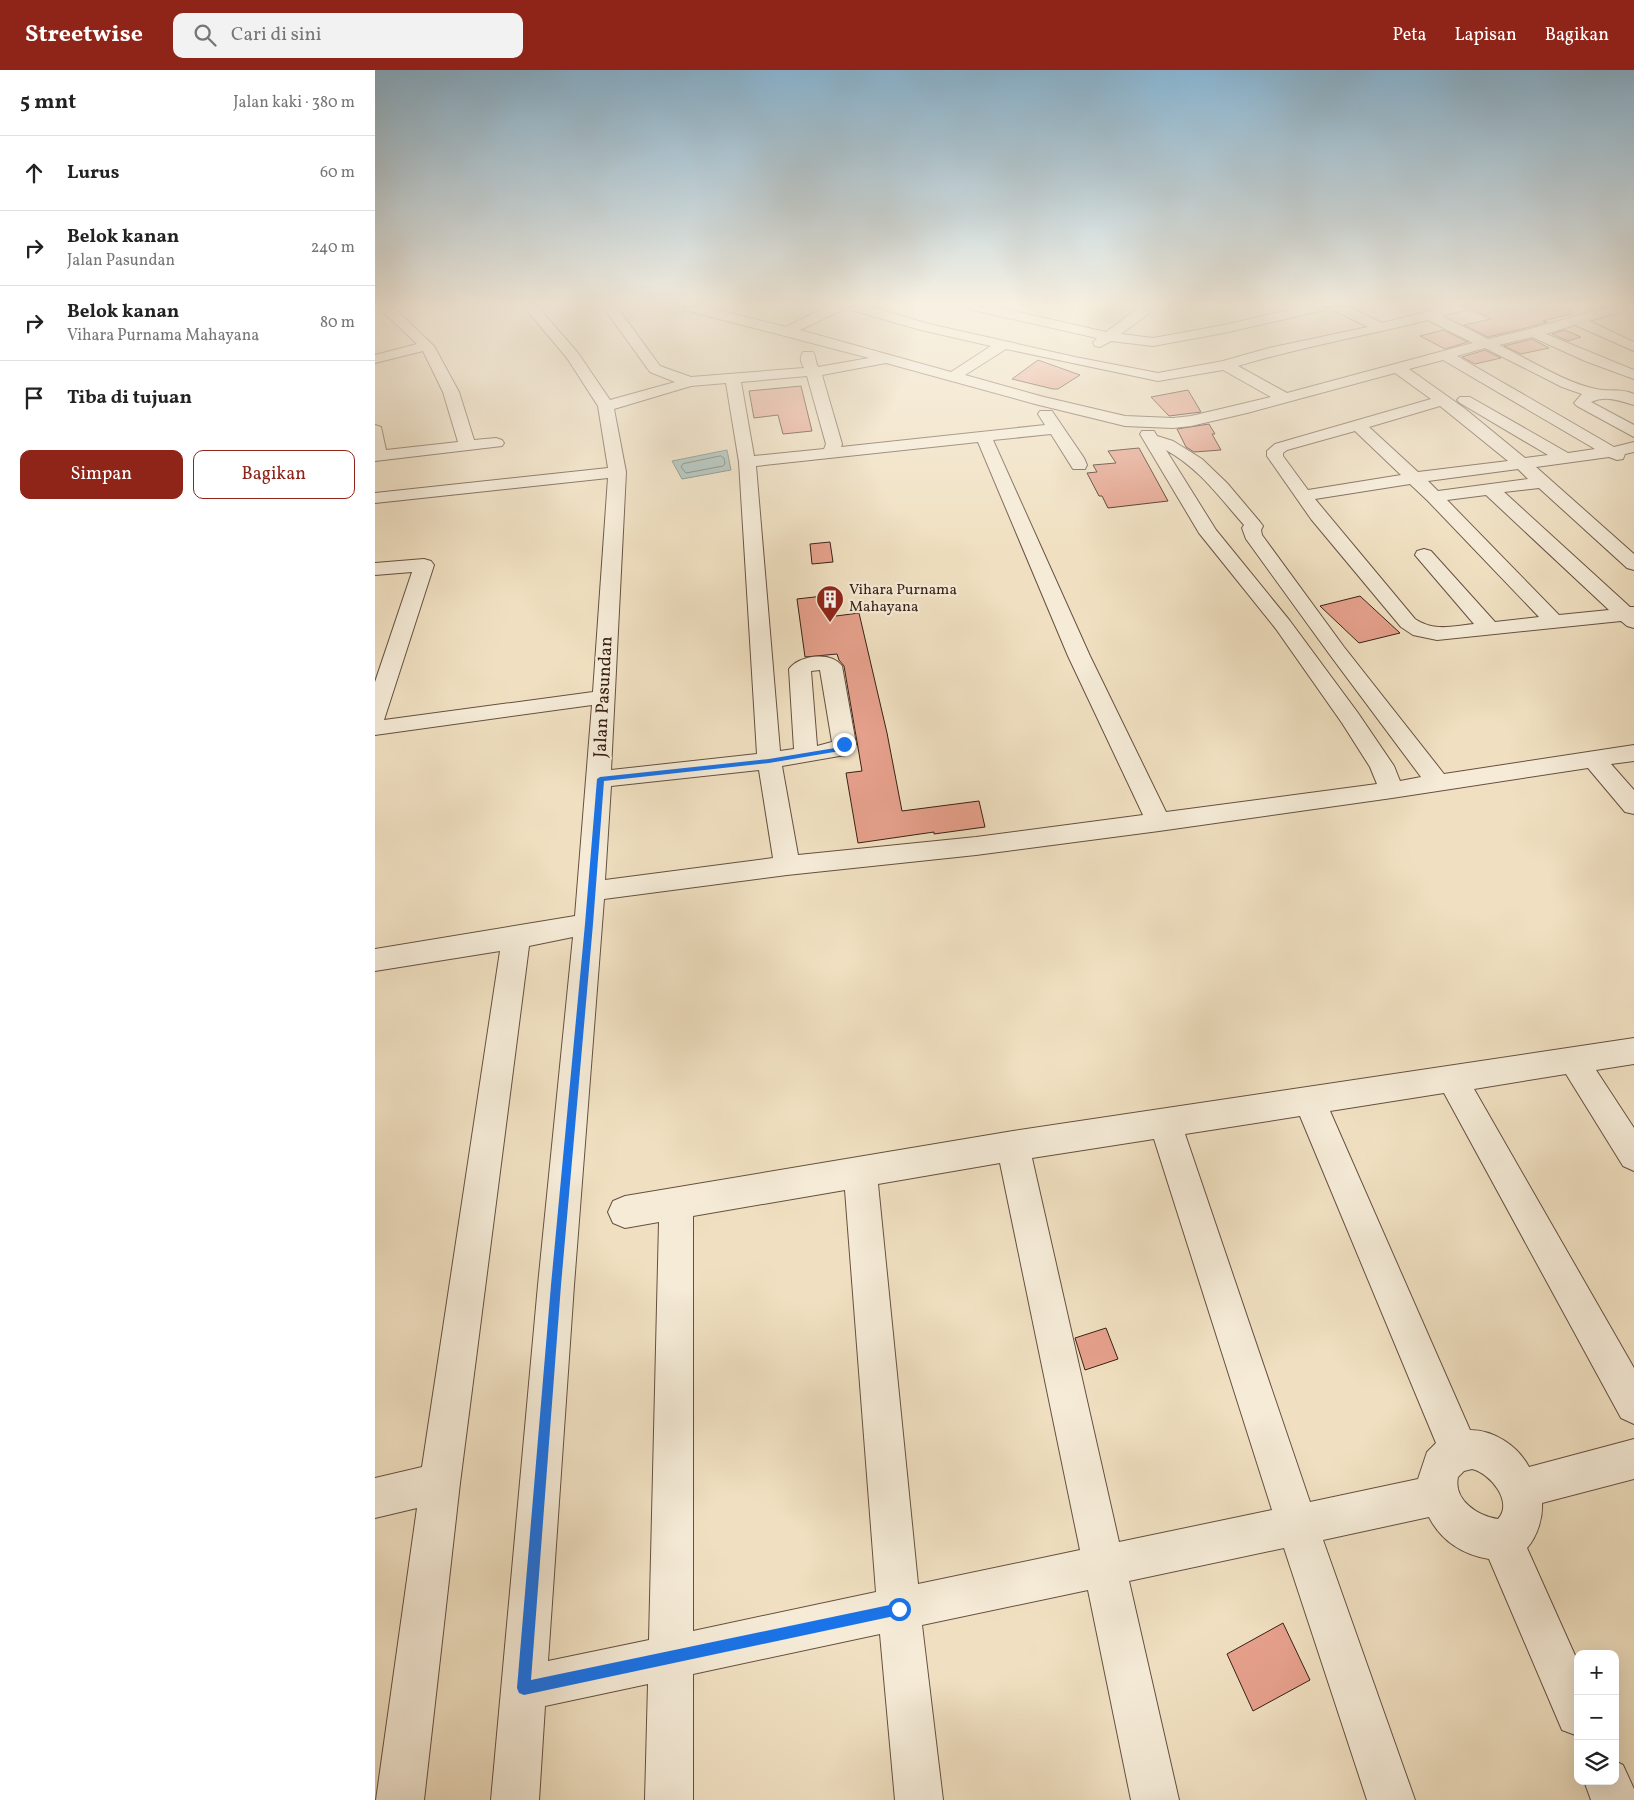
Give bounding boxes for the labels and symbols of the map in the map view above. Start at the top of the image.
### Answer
place label: Vihara Purnama Mahayana [849,580,957,618]
building icon: Vihara Purnama Mahayana [815,584,845,623]
street label: Jalan Pasundan [588,635,620,758]
route end [833,733,856,756]
route start [888,1598,911,1621]

